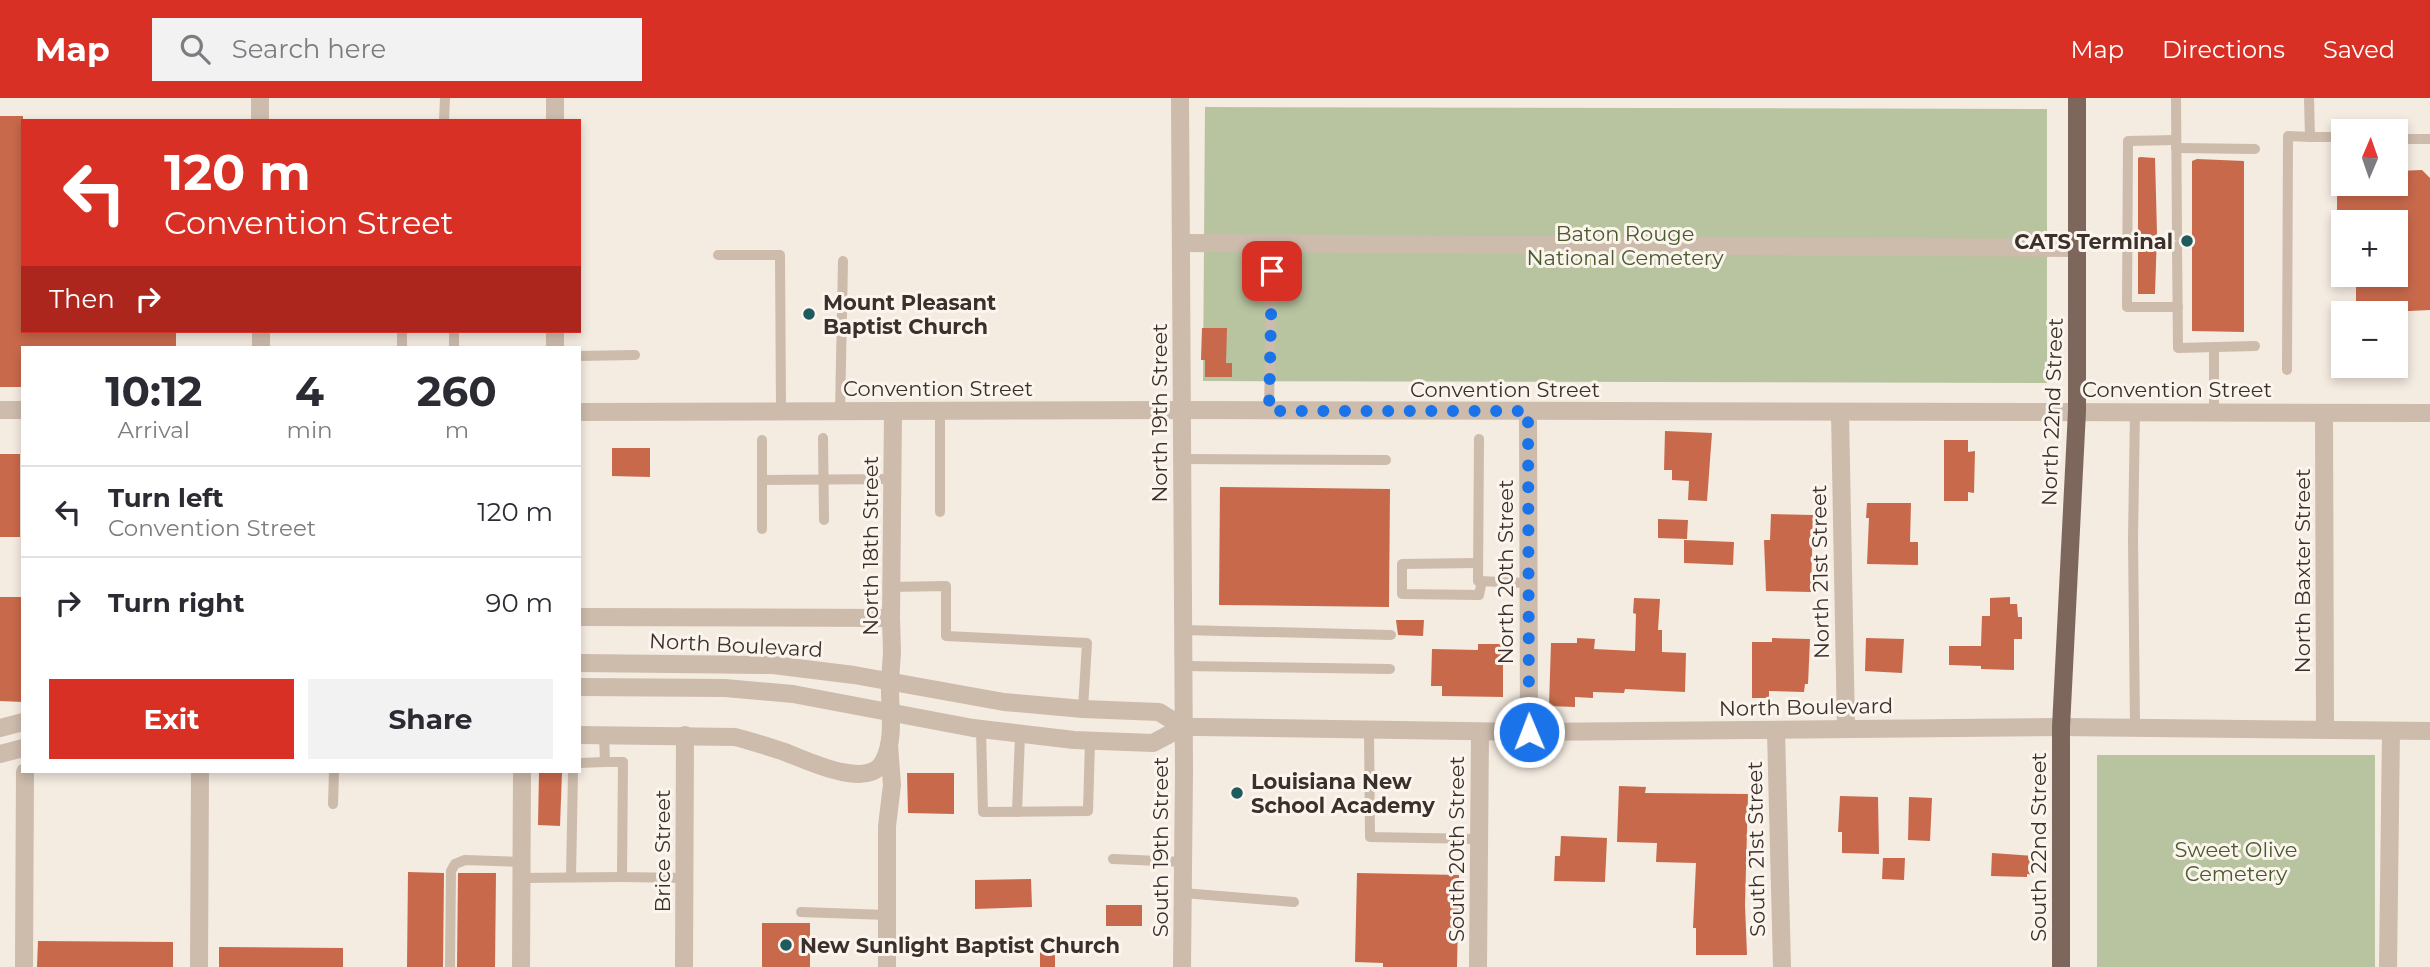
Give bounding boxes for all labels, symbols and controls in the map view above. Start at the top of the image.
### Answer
search box [152,18,642,81]
text: Map [35,29,110,69]
icon: search [176,30,214,68]
text: Search here [232,33,386,65]
text: Map [2071,35,2124,64]
text: Directions [2162,35,2285,64]
text: Saved [2323,35,2395,64]
north arrow [2331,119,2408,196]
map controls [2331,119,2408,378]
text: 120 m [164,143,311,202]
icon: left [49,147,140,238]
text: Convention Street [164,203,454,242]
button: + [2331,210,2408,287]
park label: Baton Rouge National Cemetery [1526,221,1724,270]
place label: CATS Terminal [2014,229,2173,254]
marker: CATS Terminal [2179,233,2195,249]
pin [1242,241,1302,301]
icon: arrive [1253,252,1291,290]
icon: right [129,280,167,318]
text: Then [49,283,115,315]
place label: Mount Pleasant Baptist Church [823,290,996,339]
button: − [2331,301,2408,378]
marker: Mount Pleasant Baptist Church [801,306,817,322]
street label: North 22nd Street [2036,317,2068,507]
street label: North 19th Street [1147,323,1172,503]
text: 10:12 [105,365,202,417]
text: 4 [295,365,324,417]
text: 260 [417,365,497,417]
street label: Convention Street [843,376,1033,401]
street label: Convention Street [1410,377,1600,402]
street label: Convention Street [2082,377,2272,402]
text: Arrival [117,416,190,444]
text: min [287,416,333,444]
text: m [445,416,469,444]
street label: North 18th Street [858,456,883,636]
street label: North Baxter Street [2290,469,2315,673]
street label: North 20th Street [1493,480,1518,664]
text: Turn left [108,482,224,514]
street label: North 21st Street [1806,485,1834,659]
icon: left [49,493,87,531]
text: 120 m [477,496,553,528]
text: Convention Street [108,514,316,542]
icon: right [49,584,87,622]
text: Turn right [108,587,244,619]
text: 90 m [486,587,553,619]
street label: North Boulevard [648,628,824,662]
button: Exit [49,679,294,759]
button: Share [308,679,553,759]
street label: North Boulevard [1719,693,1893,721]
position arrow [1492,695,1566,769]
street label: South 22nd Street [2026,752,2051,942]
street label: South 20th Street [1444,756,1469,942]
street label: South 19th Street [1148,757,1173,937]
street label: South 21st Street [1742,761,1770,937]
place label: Louisiana New School Academy [1251,769,1435,818]
marker: Louisiana New School Academy [1229,785,1245,801]
street label: Brice Street [650,789,675,913]
park label: Sweet Olive Cemetery [2175,837,2297,886]
place label: New Sunlight Baptist Church [800,933,1120,958]
marker: New Sunlight Baptist Church [778,937,794,953]

